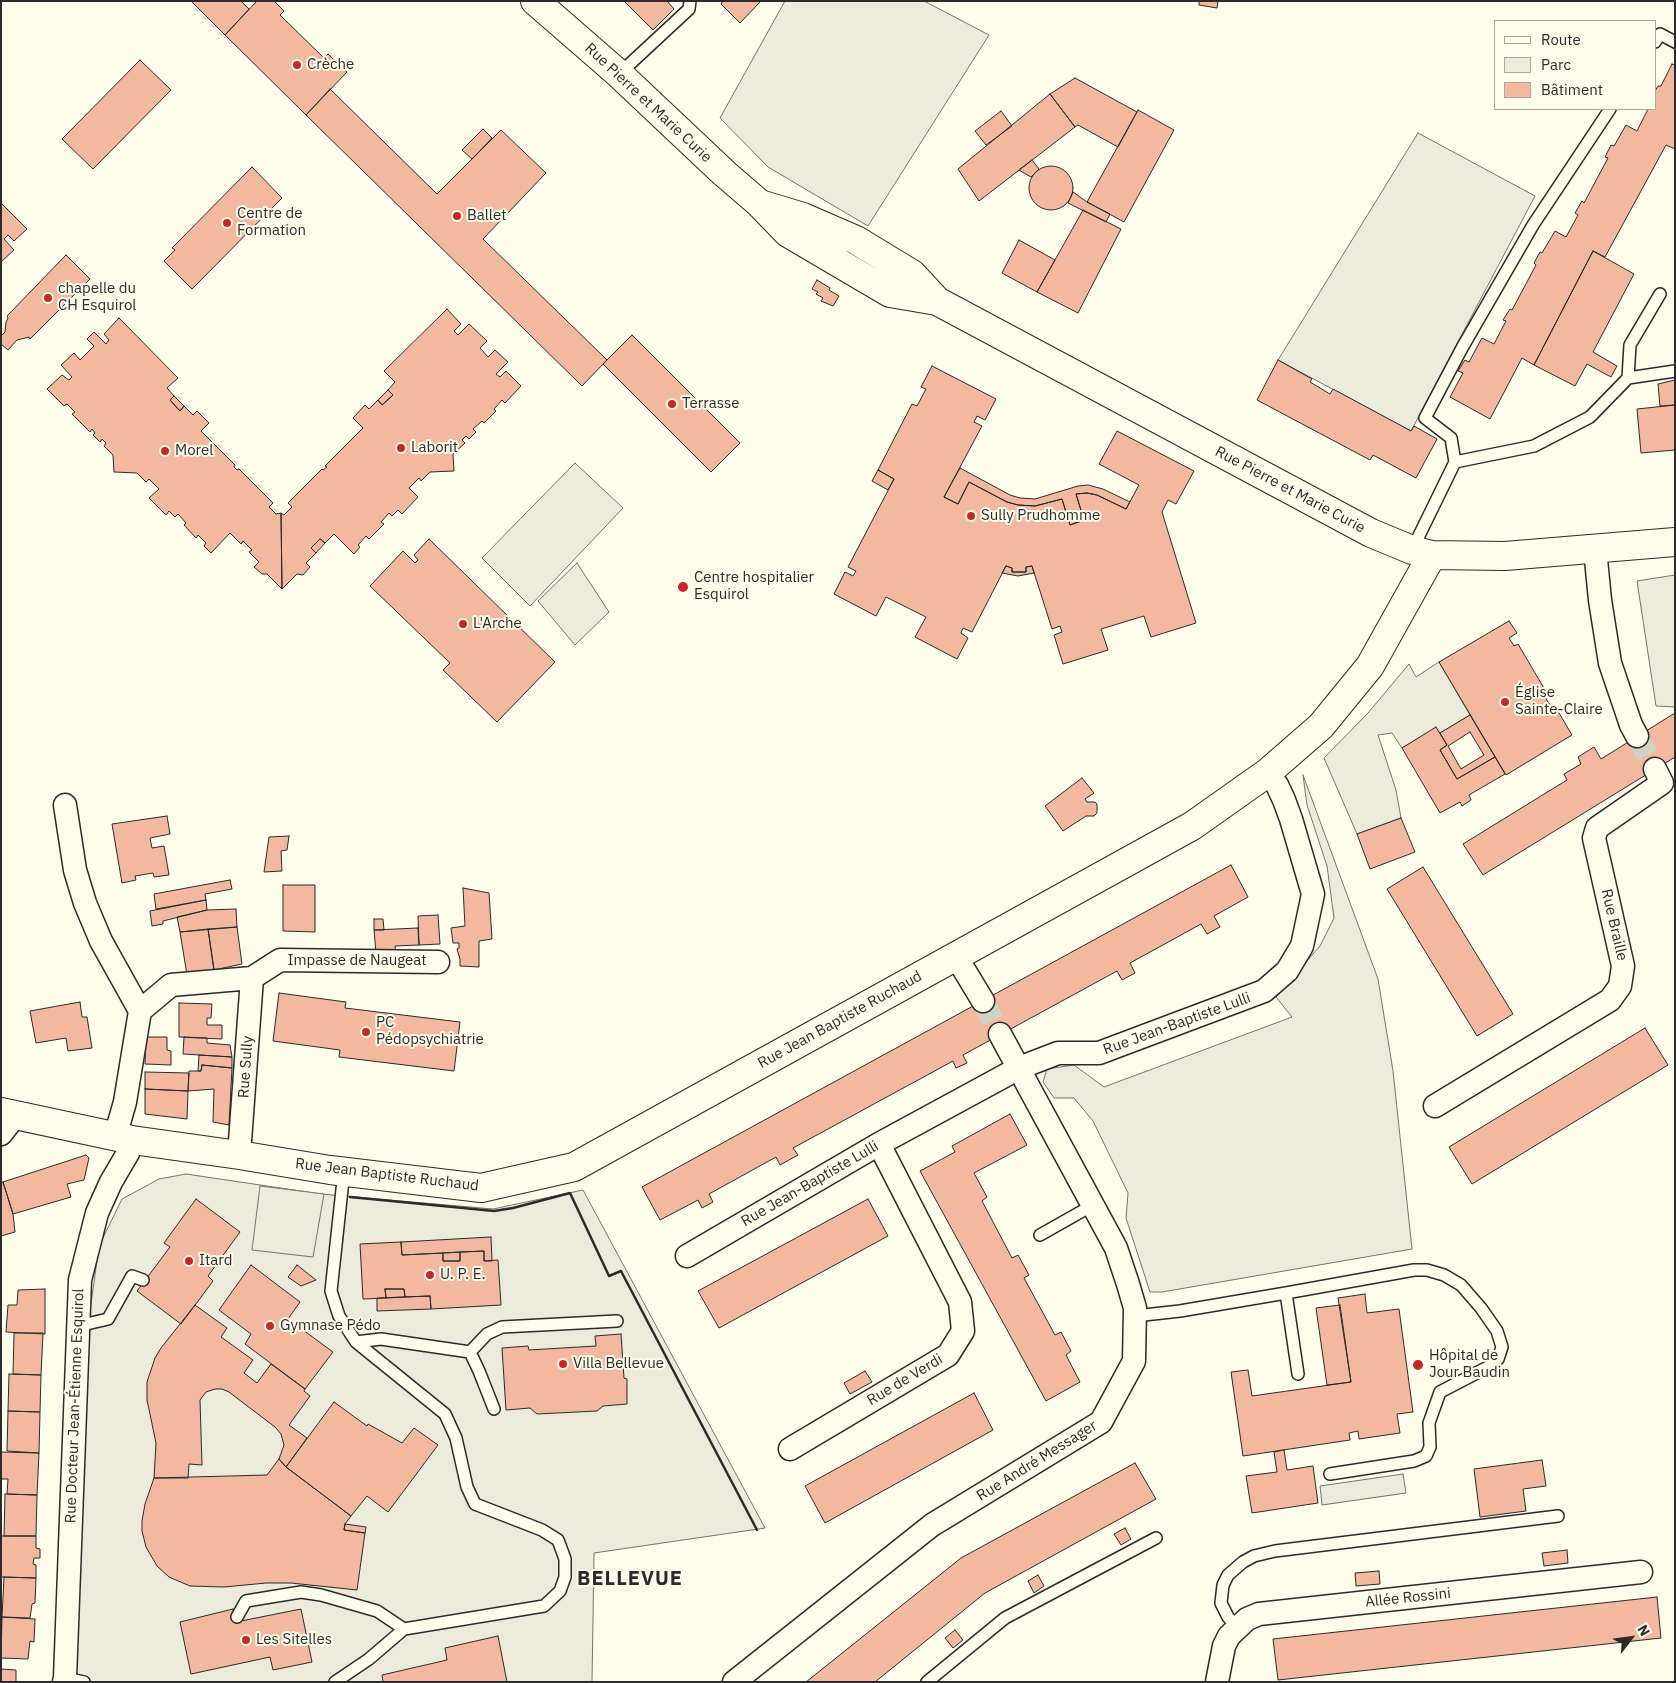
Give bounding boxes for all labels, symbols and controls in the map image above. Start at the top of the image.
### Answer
legend [1494,20,1656,110]
text: Route [1541,30,1581,49]
street label: Rue Pierre et Marie Curie [581,39,715,167]
text: Parc [1541,55,1571,74]
place label: Crèche [307,56,354,74]
marker: Crèche [291,59,303,71]
text: Bâtiment [1541,80,1603,99]
place label: Centre de Formation [237,205,306,240]
place label: Ballet [467,207,506,225]
marker: Ballet [451,210,463,222]
marker: Centre de Formation [221,217,233,229]
place label: chapelle du CH Esquirol [58,280,136,315]
marker: chapelle du CH Esquirol [42,292,54,304]
place label: Terrasse [682,395,740,413]
marker: Terrasse [666,398,678,410]
place label: Laborit [411,439,458,457]
place label: Morel [175,442,213,460]
marker: Laborit [395,442,407,454]
street label: Rue Pierre et Marie Curie [1212,443,1368,537]
marker: Morel [159,445,171,457]
place label: Sully Prudhomme [981,507,1100,525]
marker: Sully Prudhomme [965,510,977,522]
place label: Centre hospitalier Esquirol [694,569,814,604]
marker: Centre hospitalier Esquirol [676,580,690,594]
place label: L'Arche [473,615,522,633]
marker: L'Arche [457,618,469,630]
place label: Église Sainte-Claire [1515,684,1603,719]
marker: Église Sainte-Claire [1499,696,1511,708]
street label: Rue Braille [1597,887,1631,963]
street label: Impasse de Naugeat [287,952,427,970]
street label: Rue Jean Baptiste Ruchaud [755,967,925,1073]
street label: Rue Jean-Baptiste Lulli [1101,989,1253,1059]
place label: PC Pédopsychiatrie [376,1014,484,1049]
marker: PC Pédopsychiatrie [360,1026,372,1038]
street label: Rue Sully [235,1035,257,1099]
street label: Rue Jean-Baptiste Lulli [738,1137,882,1231]
street label: Rue Jean Baptiste Ruchaud [294,1155,480,1195]
place label: Itard [199,1252,232,1270]
marker: Itard [183,1255,195,1267]
place label: U. P. E. [440,1266,486,1284]
marker: U. P. E. [424,1269,436,1281]
street label: Rue Docteur Jean-Étienne Esquirol [62,1288,88,1524]
place label: Gymnase Pédo [280,1317,381,1335]
marker: Gymnase Pédo [264,1320,276,1332]
place label: Hôpital de Jour Baudin [1429,1347,1510,1382]
street label: Rue de Verdi [864,1350,946,1410]
place label: Villa Bellevue [573,1355,664,1373]
marker: Villa Bellevue [557,1358,569,1370]
marker: Hôpital de Jour Baudin [1411,1358,1425,1372]
street label: Rue André Messager [974,1417,1100,1505]
district label: BELLEVUE [576,1567,684,1591]
street label: Allée Rossini [1364,1585,1452,1611]
north arrow [1606,1613,1656,1663]
text: N [1634,1622,1654,1639]
place label: Les Sitelles [256,1631,332,1649]
marker: Les Sitelles [240,1634,252,1646]

